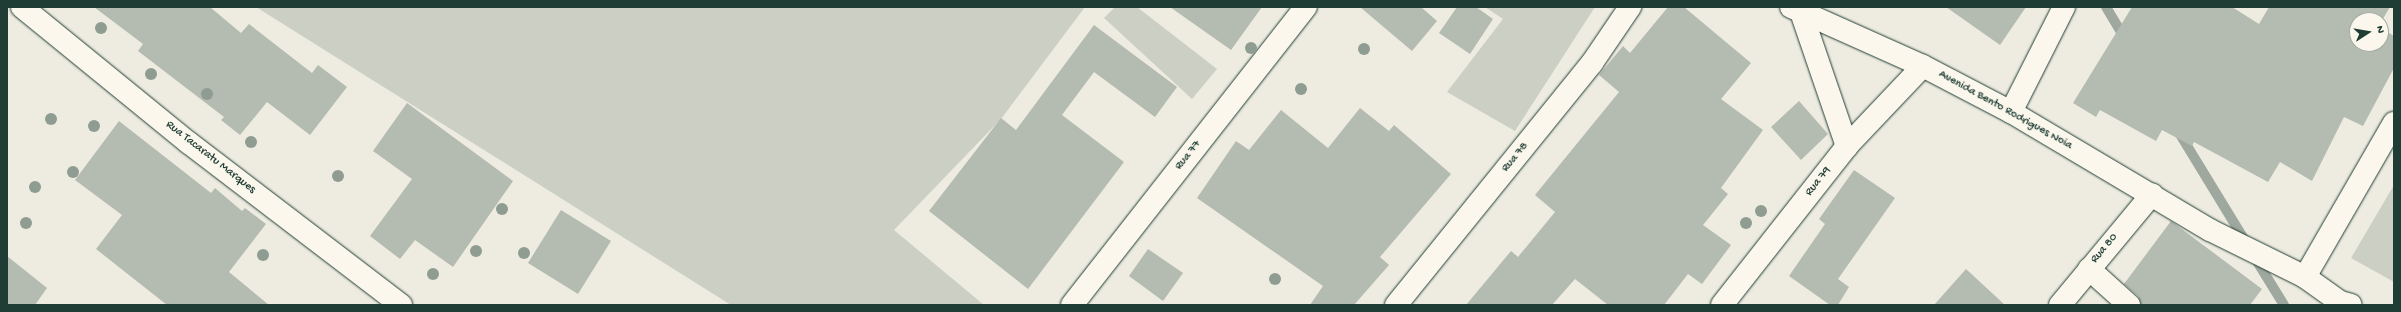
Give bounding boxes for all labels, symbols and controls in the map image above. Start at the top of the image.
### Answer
north arrow [2349,12,2389,52]
text: N [2373,25,2386,34]
street label: Avenida Bento Rodrigues Noia [1935,68,2075,154]
street label: Rua Tacaratu Marques [162,118,258,198]
street label: Rua 77 [1173,138,1205,174]
street label: Rua 78 [1500,140,1532,176]
street label: Rua 79 [1803,164,1835,200]
street label: Rua 80 [2088,231,2122,267]

